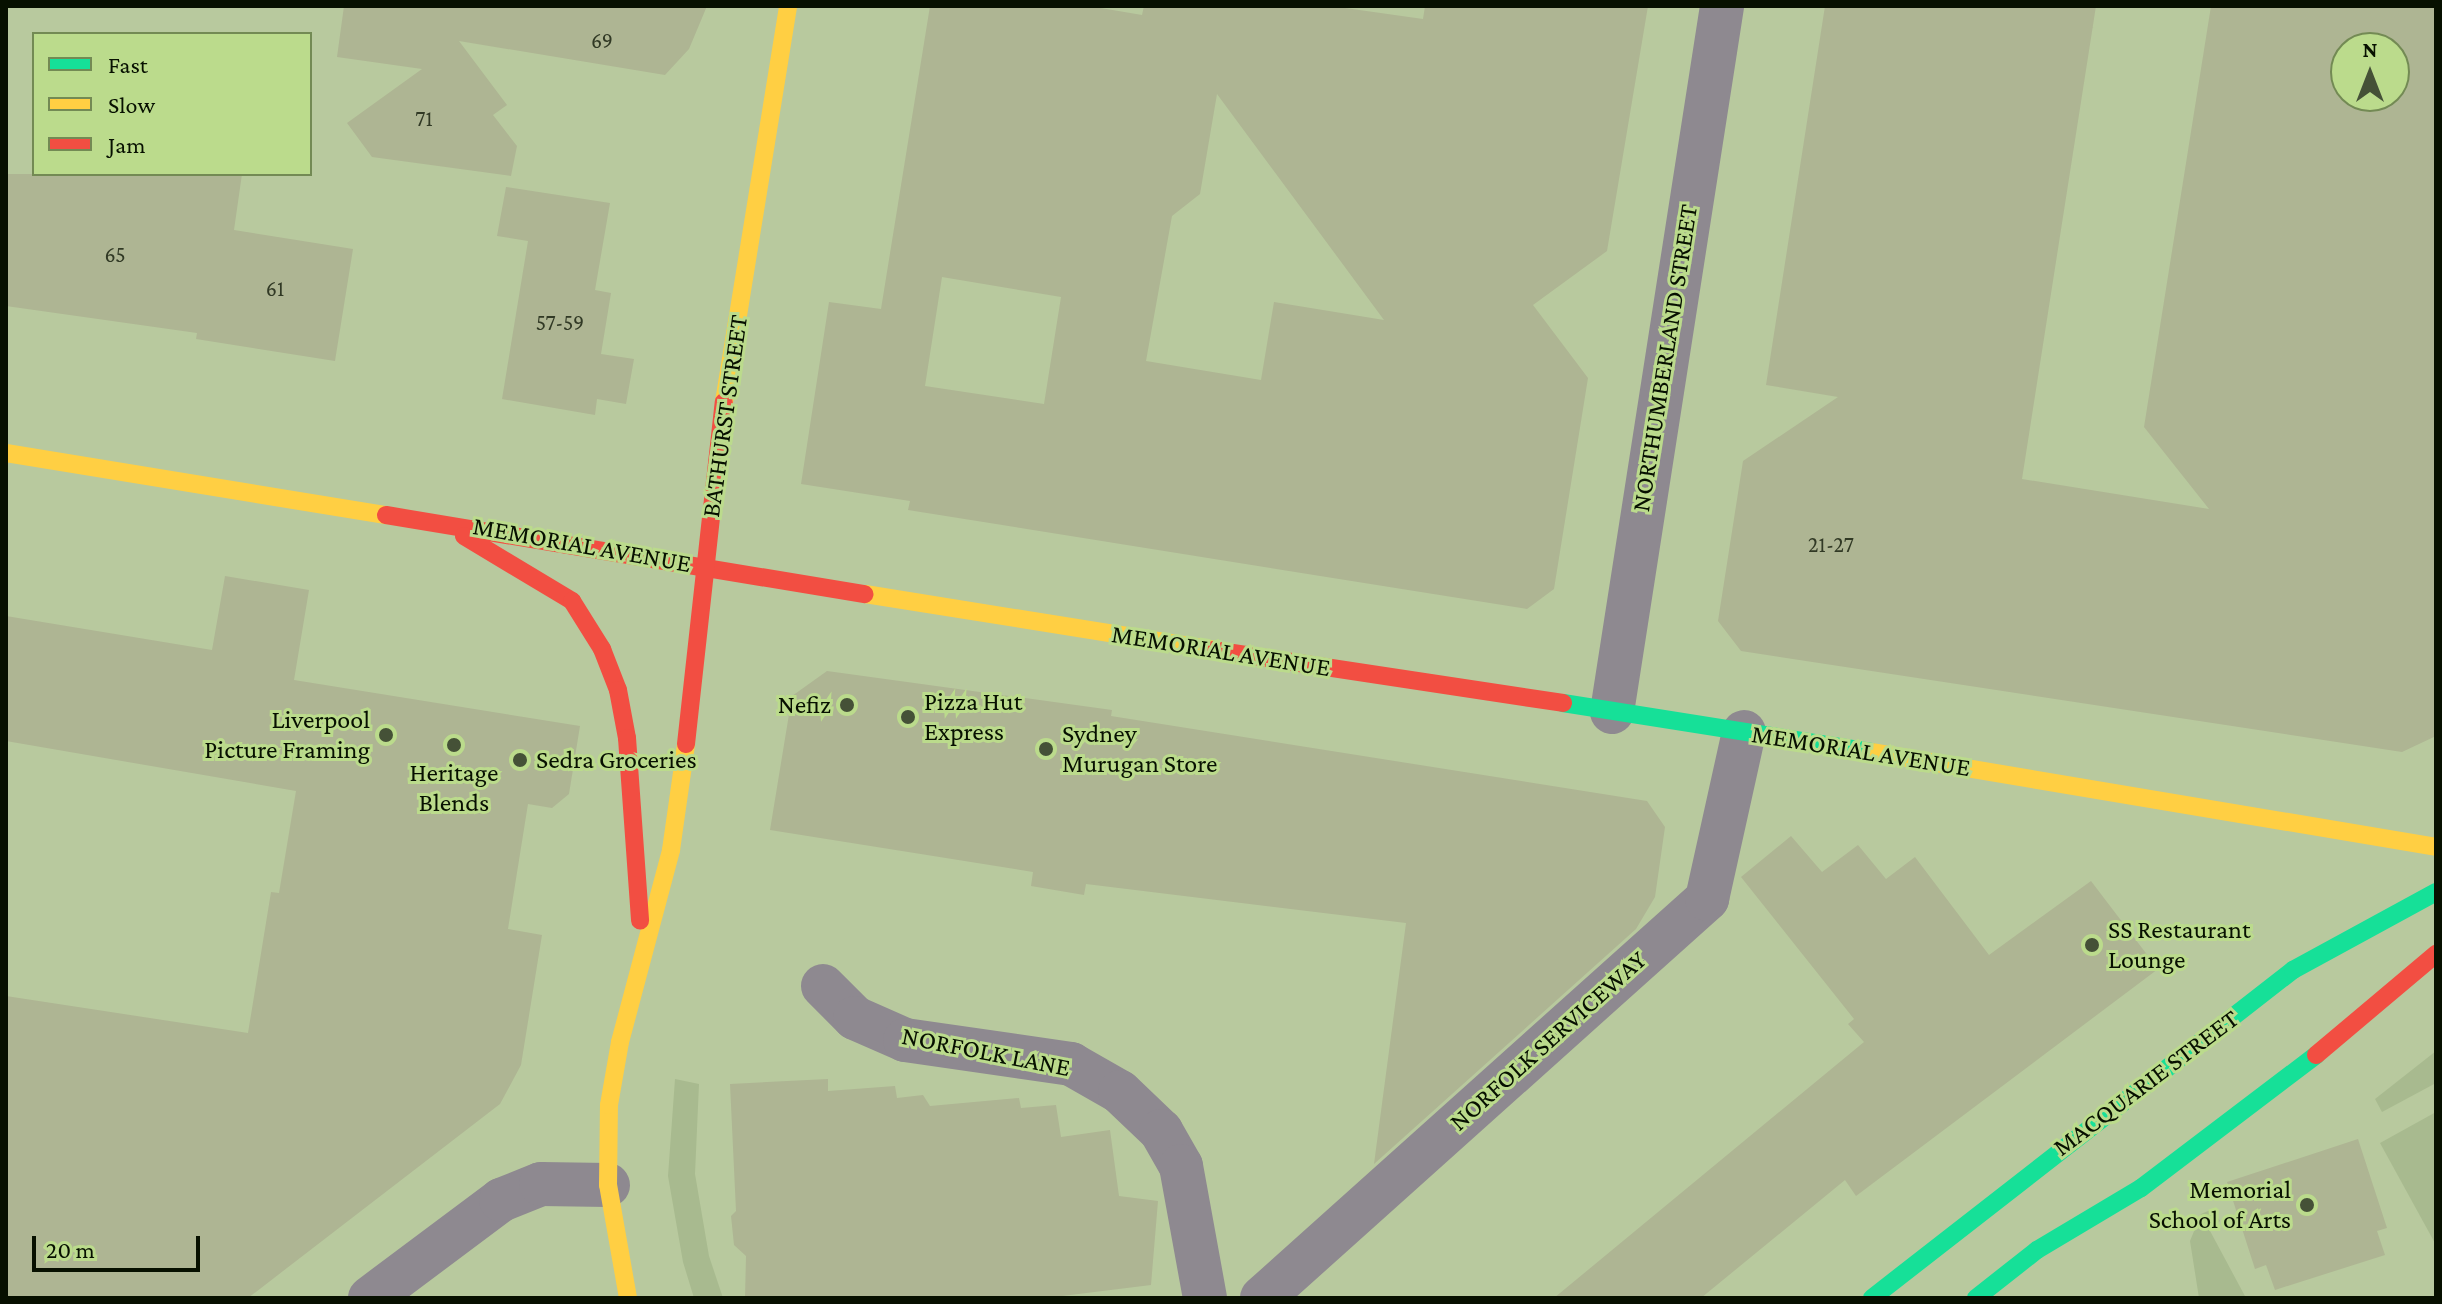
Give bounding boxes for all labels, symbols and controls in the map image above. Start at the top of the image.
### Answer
house number: 69 [591,28,613,54]
legend [32,32,312,176]
north arrow [2330,32,2410,112]
text: N [2363,37,2378,62]
text: Fast [108,51,148,78]
text: Slow [108,91,155,118]
house number: 71 [415,106,433,132]
text: Jam [108,131,146,158]
street label: NORTHUMBERLAND STREET [1625,202,1705,514]
house number: 65 [104,242,126,268]
house number: 61 [266,276,284,302]
house number: 57-59 [536,310,584,336]
street label: BATHURST STREET [695,313,755,519]
street label: MEMORIAL AVENUE [470,510,694,580]
house number: 21-27 [1808,532,1854,558]
street label: MEMORIAL AVENUE [1109,618,1333,684]
place label: Pizza Hut Express [924,686,1022,748]
place label: Nefiz [778,689,831,721]
marker: Nefiz [838,696,856,714]
place label: Liverpool Picture Framing [204,704,370,766]
marker: Pizza Hut Express [899,708,917,726]
place label: Sydney Murugan Store [1062,718,1217,780]
street label: MEMORIAL AVENUE [1749,718,1973,784]
marker: Liverpool Picture Framing [377,726,395,744]
marker: Heritage Blends [445,736,463,754]
marker: Sydney Murugan Store [1037,740,1055,758]
place label: Sedra Groceries [536,744,697,776]
marker: Sedra Groceries [511,751,529,769]
place label: Heritage Blends [410,757,498,818]
place label: SS Restaurant Lounge [2108,914,2251,976]
marker: SS Restaurant Lounge [2083,936,2101,954]
street label: NORFOLK SERVICEWAY [1443,944,1653,1138]
street label: MACQUARIE STREET [2047,1003,2245,1163]
street label: NORFOLK LANE [899,1020,1073,1084]
place label: Memorial School of Arts [2149,1174,2291,1236]
marker: Memorial School of Arts [2298,1196,2316,1214]
scale bar [36,1220,204,1270]
text: 20 m [46,1236,95,1263]

